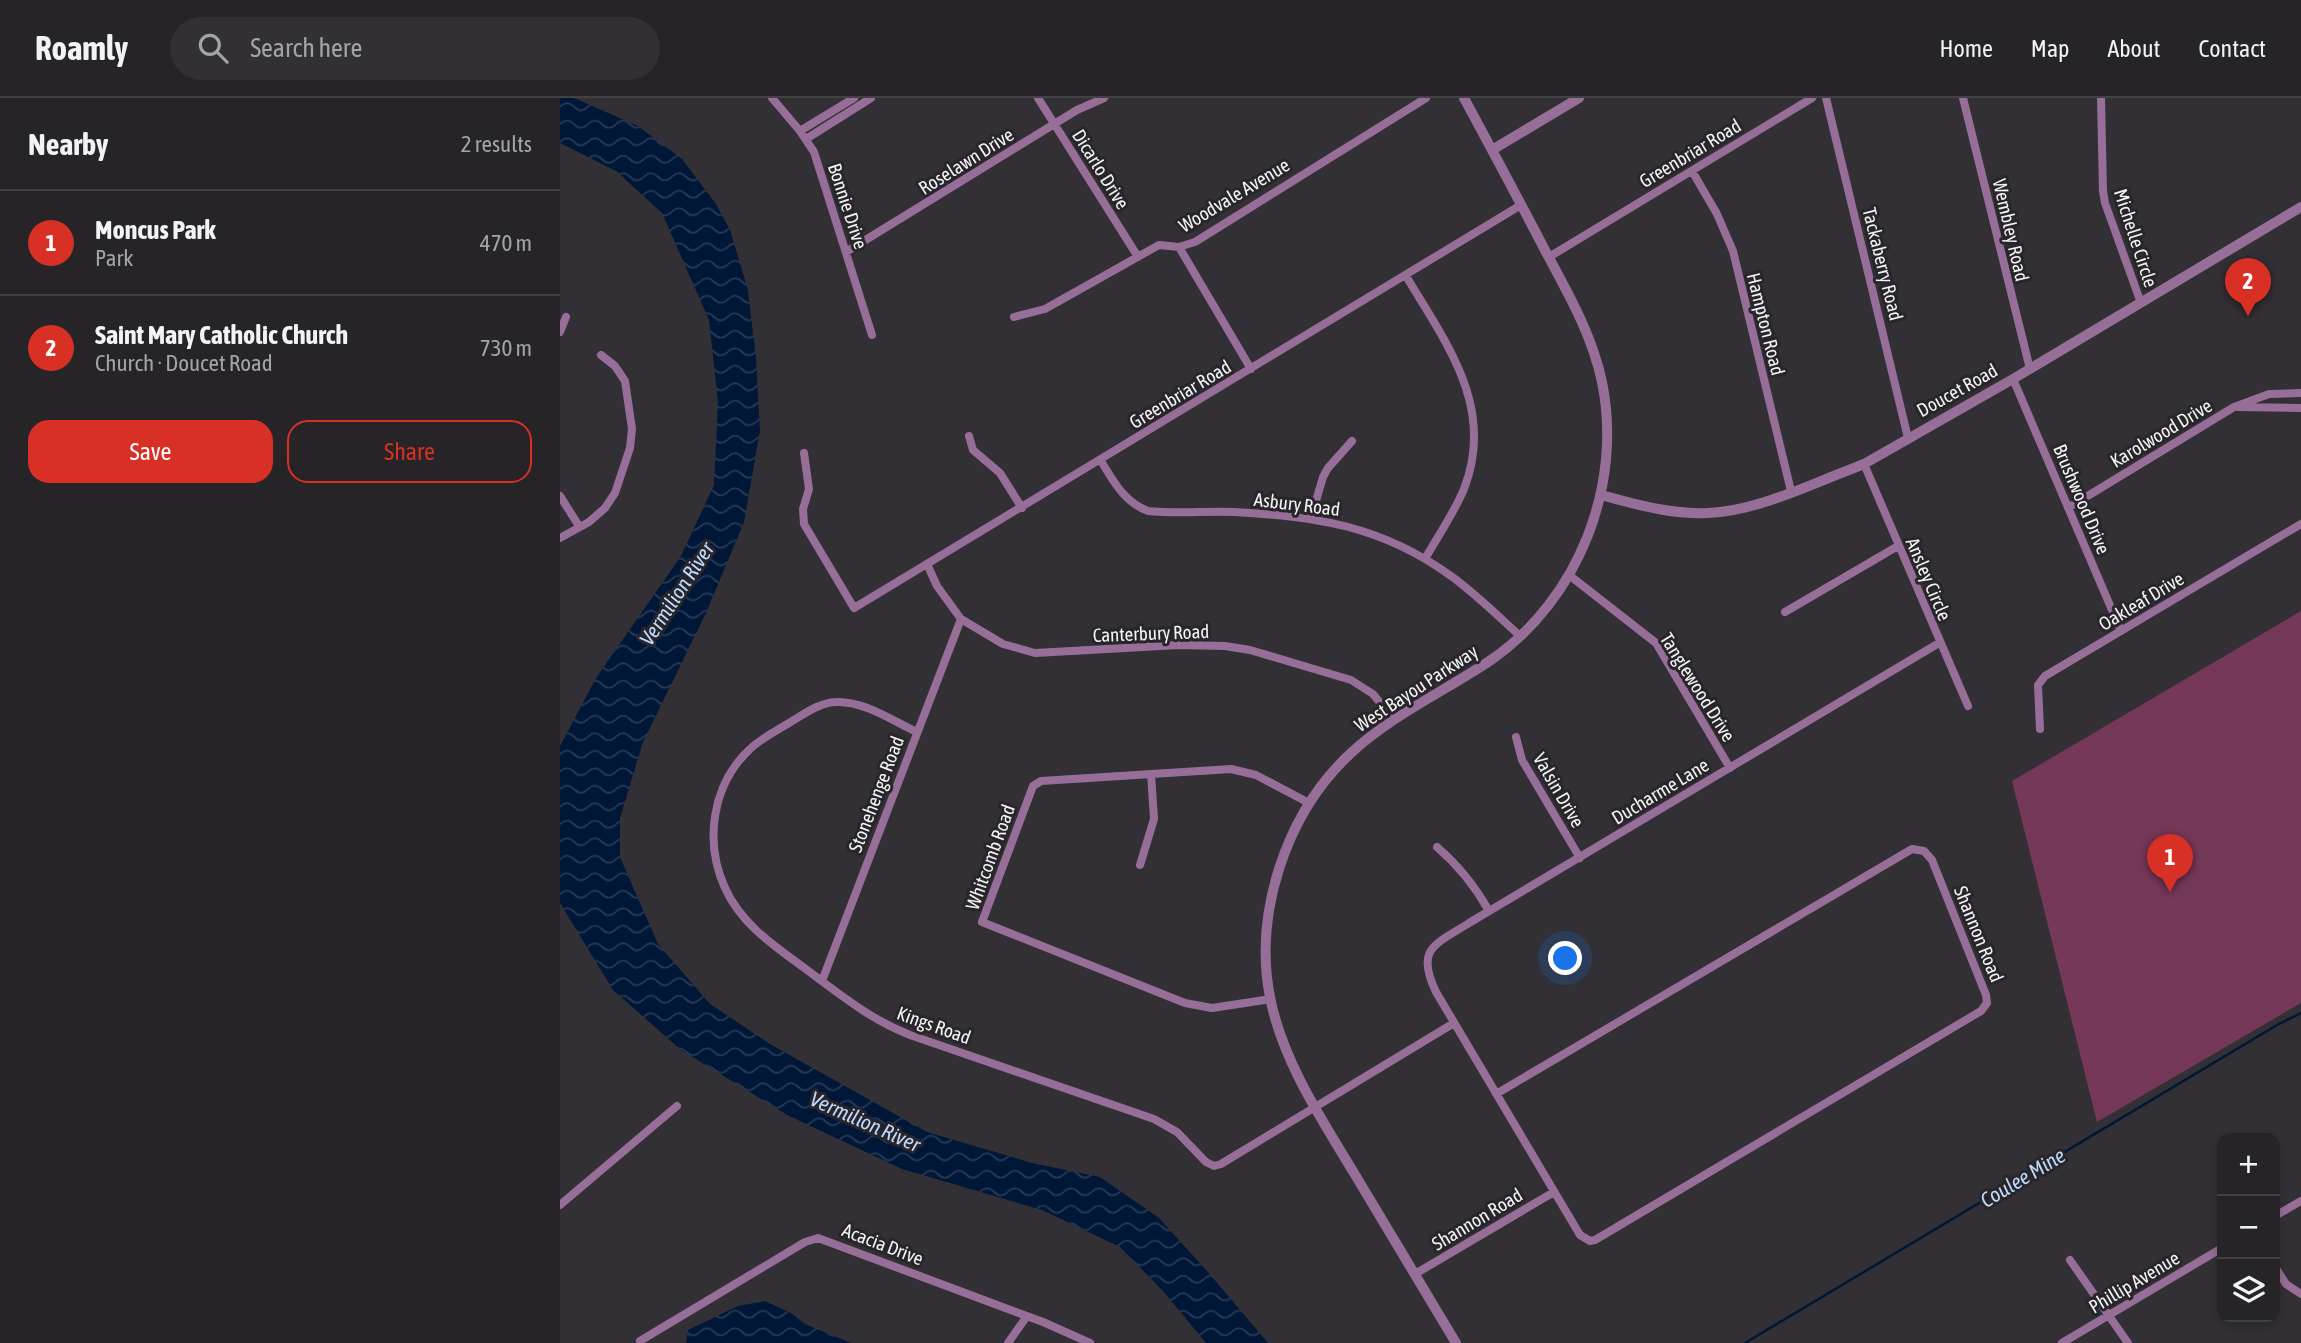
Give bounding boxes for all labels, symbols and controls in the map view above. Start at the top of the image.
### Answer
search box [170,17,660,80]
text: Roamly [35,29,128,67]
icon: search [194,29,232,67]
text: Search here [250,33,362,63]
text: Home [1939,35,1993,62]
text: Map [2031,35,2069,62]
text: About [2107,35,2160,62]
text: Contact [2198,35,2266,62]
street label: Greenbriar Road [1635,114,1745,192]
street label: Roselawn Drive [915,123,1017,199]
street label: Dicarlo Drive [1068,125,1134,213]
text: Nearby [28,127,108,161]
text: 2 results [461,131,532,157]
street label: Woodvale Avenue [1175,153,1293,237]
street label: Bonnie Drive [824,160,872,252]
street label: Wembley Road [1989,177,2033,283]
street label: Michelle Circle [2110,186,2162,290]
street label: Tackaberry Road [1858,205,1908,323]
text: Moncus Park [95,215,216,245]
text: 1 [46,230,56,256]
text: 470 m [480,230,532,256]
text: Park [95,245,133,271]
pin: 2 [2225,258,2271,316]
street label: Hampton Road [1743,270,1789,378]
text: Saint Mary Catholic Church [95,320,348,350]
text: 2 [46,335,56,361]
text: 730 m [480,335,532,361]
text: Church · Doucet Road [95,350,273,376]
street label: Greenbriar Road [1125,355,1235,433]
street label: Doucet Road [1913,359,2001,421]
street label: Karolwood Drive [2106,394,2216,472]
button: Save [28,420,273,483]
button: Share [287,420,532,483]
street label: Brushwood Drive [2049,441,2115,557]
street label: Asbury Road [1253,488,1341,520]
street label: Ansley Circle [1902,534,1956,624]
water label: Vermilion River [634,537,719,650]
street label: Oakleaf Drive [2094,567,2188,635]
street label: Canterbury Road [1092,620,1210,646]
street label: Tanglewood Drive [1656,629,1740,745]
street label: West Bayou Parkway [1350,640,1482,736]
street label: Stonehenge Road [844,733,908,855]
street label: Valsin Drive [1529,749,1589,831]
street label: Ducharme Lane [1607,753,1713,829]
street label: Whitcomb Road [961,801,1019,913]
pin: 1 [2147,834,2193,892]
street label: Shannon Road [1950,883,2008,985]
your location [1548,941,1582,975]
street label: Kings Road [894,1002,974,1048]
water label: Vermilion River [807,1086,925,1156]
map controls [2217,1133,2280,1322]
button: + [2217,1133,2280,1196]
water label: Coulee Mine [1976,1142,2069,1212]
street label: Shannon Road [1428,1183,1526,1255]
button: − [2217,1196,2280,1259]
street label: Acacia Drive [839,1219,927,1269]
street label: Phillip Avenue [2085,1246,2183,1318]
button: layers [2217,1259,2280,1322]

